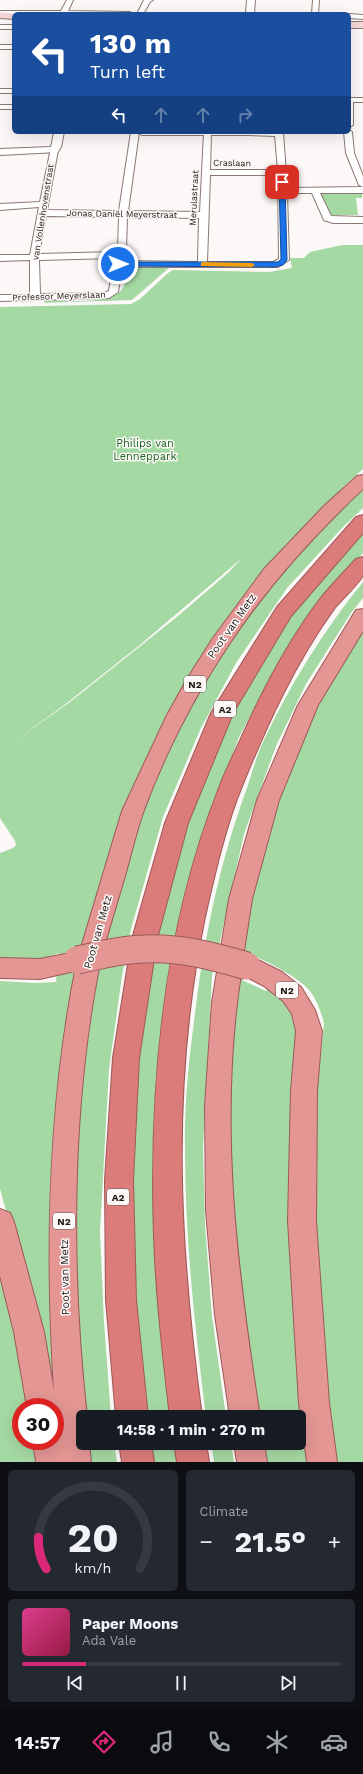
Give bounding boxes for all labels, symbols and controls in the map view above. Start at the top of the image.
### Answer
text: 130 m [90,27,171,60]
icon: left [24,28,76,80]
text: Turn left [90,61,165,82]
icon: left [108,104,130,126]
icon: ahead [150,104,172,126]
icon: ahead [192,104,214,126]
icon: right [234,104,256,126]
street label: Craslaan [213,158,251,168]
street label: van Vollenhovenstraat [30,163,56,261]
pin [265,165,299,199]
street label: Merulastraat [188,170,200,226]
icon: arrive [271,171,293,193]
street label: Jonas Daniël Meyerstraat [66,208,178,220]
position arrow [97,243,139,285]
street label: Professor Meyerslaan [12,289,106,303]
park label: Philips van Lenneppark [113,437,177,463]
street label: Poot van Metz [205,591,259,661]
road number: N2 [184,676,206,692]
road number: A2 [214,701,236,717]
street label: Poot van Metz [81,894,115,970]
road number: N2 [276,982,298,998]
road number: A2 [107,1189,129,1205]
road number: N2 [53,1213,75,1229]
street label: Poot van Metz [58,1239,72,1315]
speed limit sign: 30 [12,1398,64,1450]
text: 14:58 · 1 min · 270 m [117,1421,265,1439]
text: Climate [200,1504,248,1519]
text: 20 [67,1512,119,1561]
text: 21.5° [234,1524,306,1559]
text: − [200,1529,213,1554]
text: + [328,1529,341,1554]
text: km/h [74,1559,111,1575]
text: Paper Moons [82,1615,178,1633]
text: Ada Vale [82,1633,136,1648]
icon: previous [64,1672,86,1694]
icon: pause [170,1672,192,1694]
icon: next [277,1672,299,1694]
icon: directions [90,1728,118,1756]
icon: music [148,1728,176,1756]
icon: phone [205,1728,233,1756]
icon: climate [263,1728,291,1756]
icon: car [320,1728,348,1756]
text: 14:57 [15,1732,61,1753]

